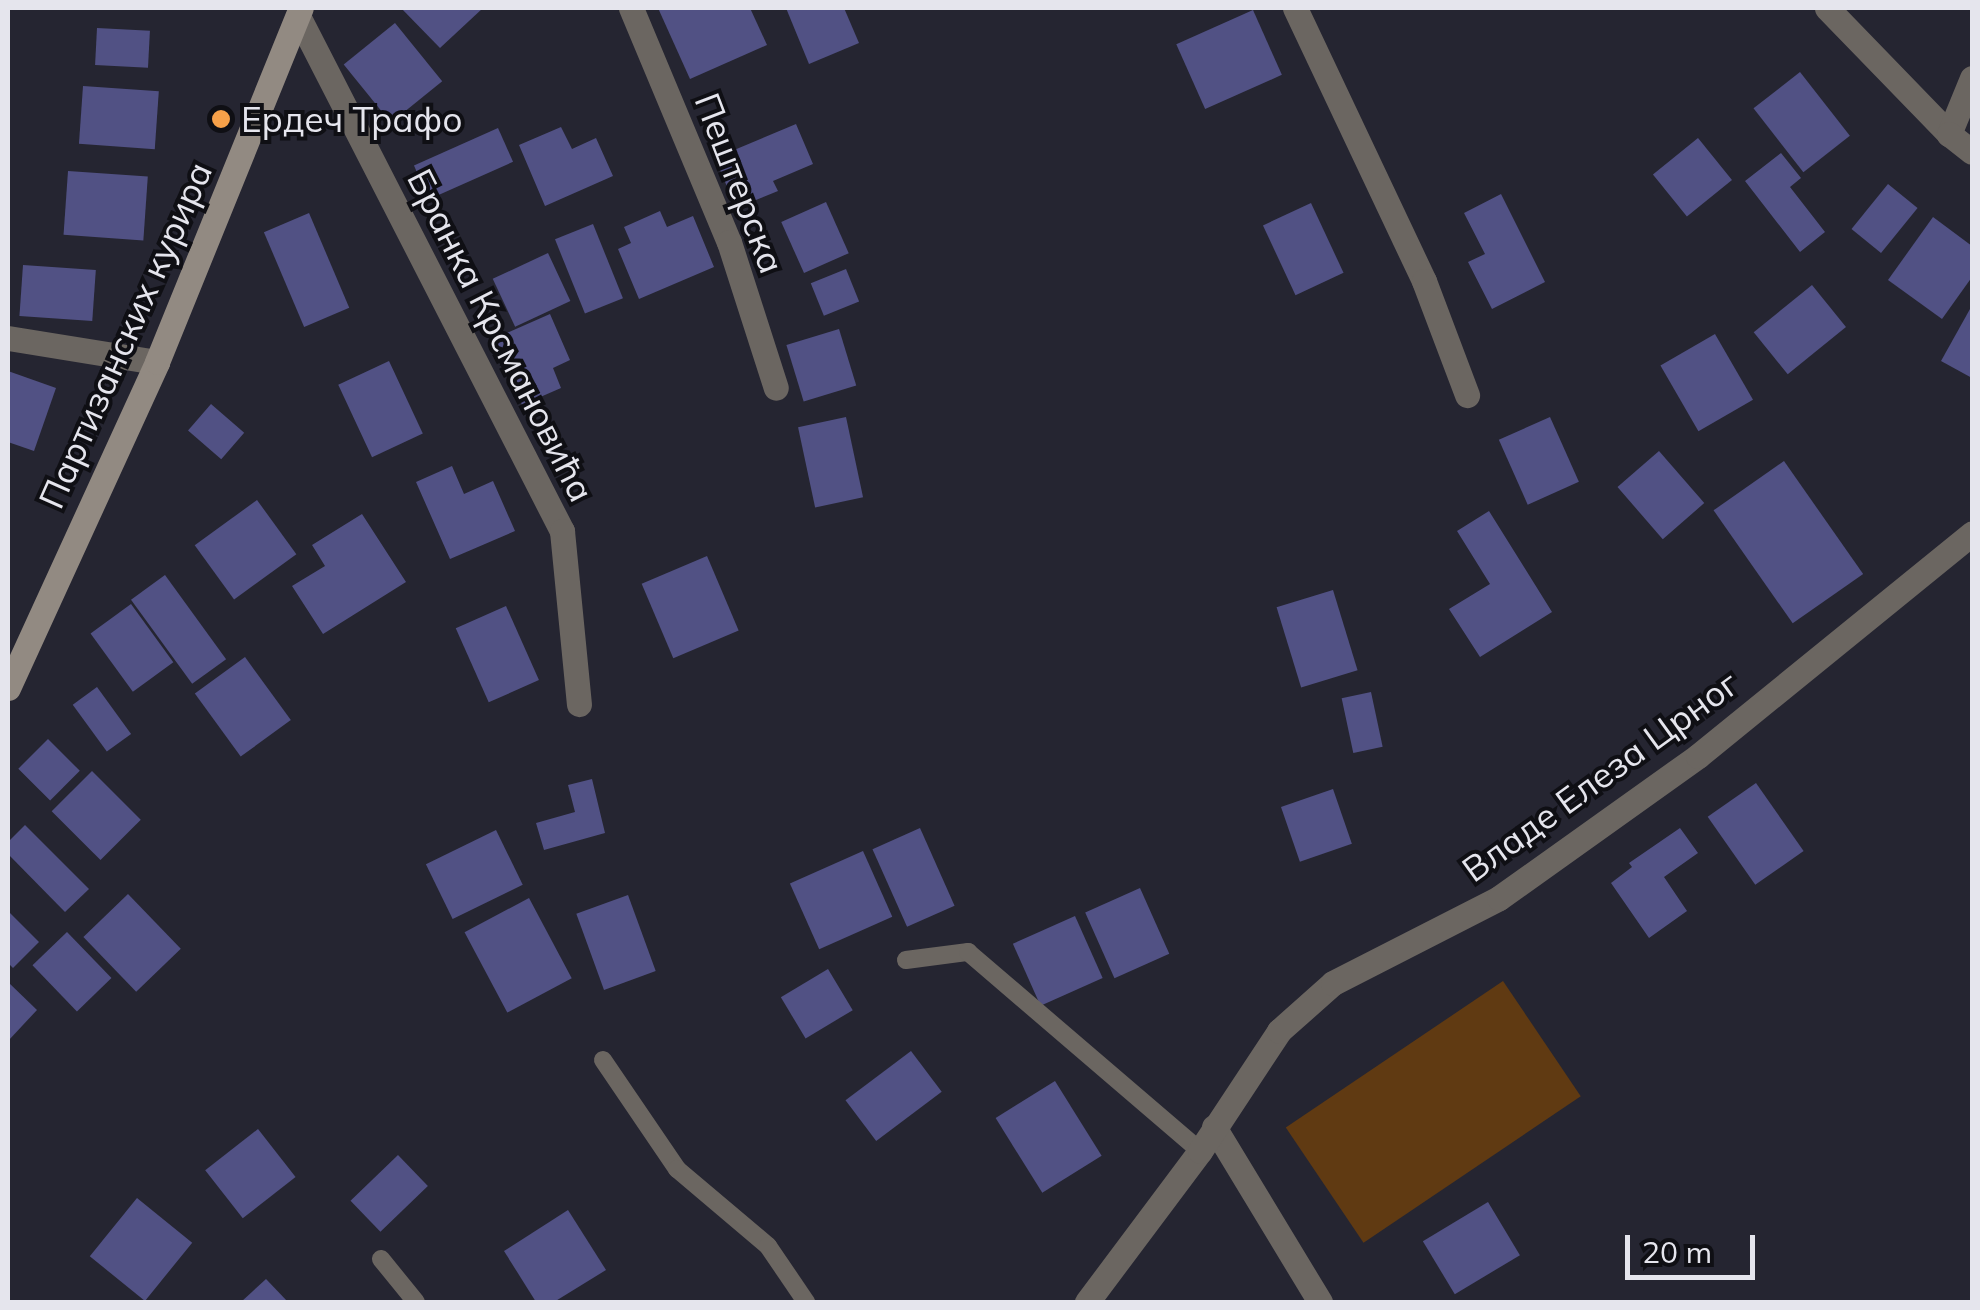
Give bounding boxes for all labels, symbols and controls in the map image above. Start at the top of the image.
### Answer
street label: Пештерска [686,87,794,279]
place label: Ердеч Трафо [241,98,463,140]
marker: Ердеч Трафо [210,108,232,130]
street label: Партизанских курира [30,155,220,515]
street label: Бранка Крсмановића [399,162,603,508]
street label: Владе Елеза Црног [1454,662,1746,890]
scale bar [1630,1215,1760,1277]
text: 20 m [1642,1233,1712,1271]

